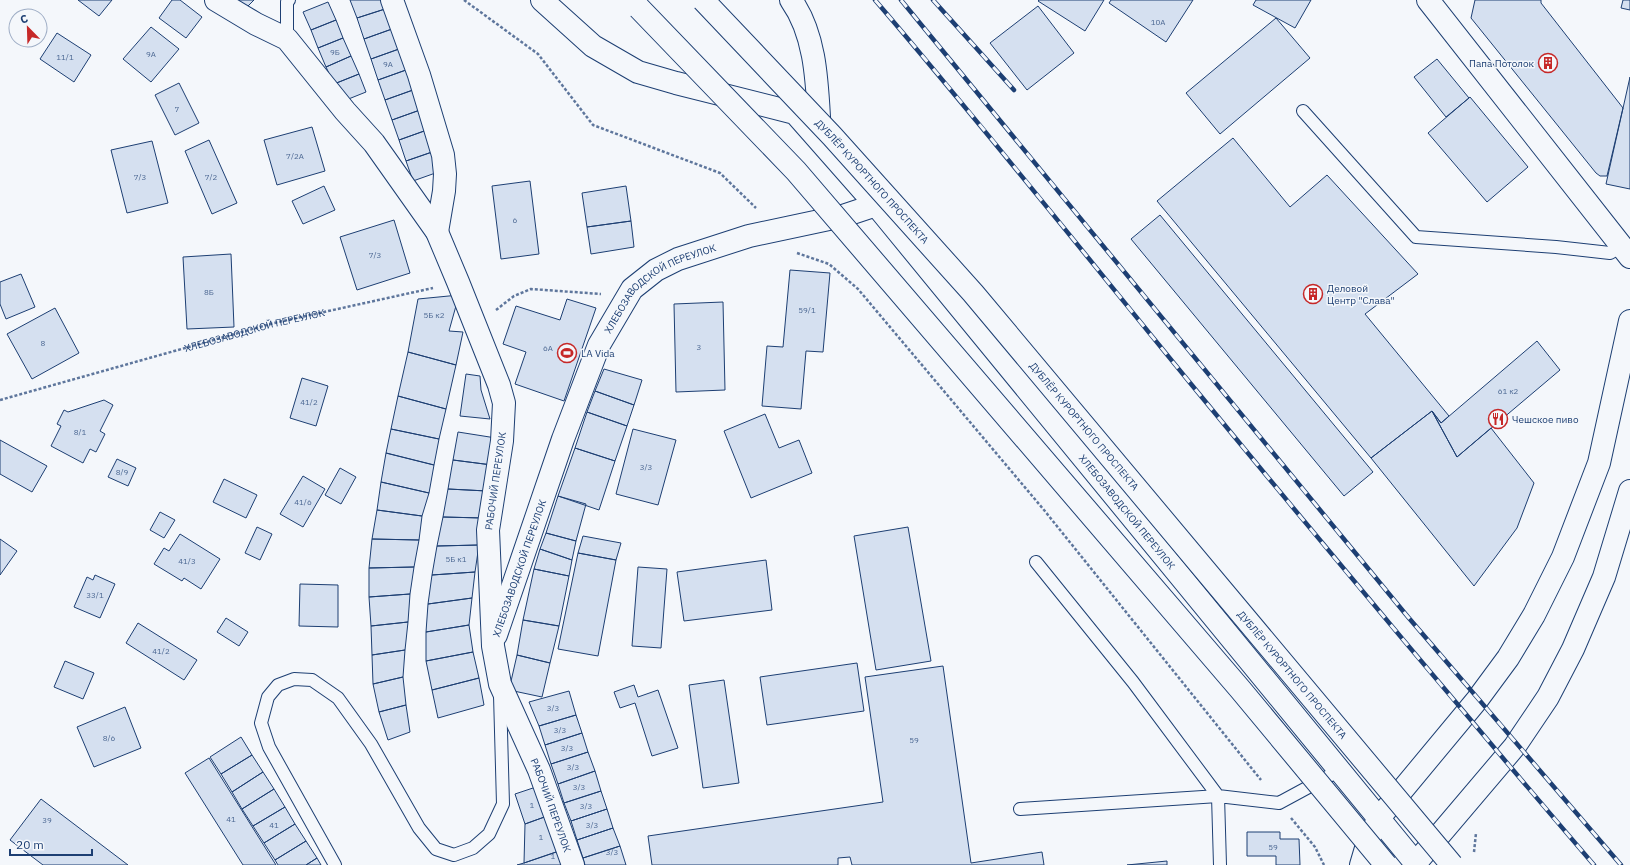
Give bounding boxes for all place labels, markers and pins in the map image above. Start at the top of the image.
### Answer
building icon: Папа Потолок [1537,52,1559,74]
place label: Папа Потолок [1469,57,1535,70]
place label: Деловой Центр "Слава" [1327,282,1395,307]
building icon: Деловой Центр "Слава" [1302,283,1324,305]
sports icon: LA Vida [556,342,578,364]
place label: LA Vida [581,347,615,360]
restaurant icon: Чешское пиво [1487,408,1509,430]
place label: Чешское пиво [1512,413,1579,426]

